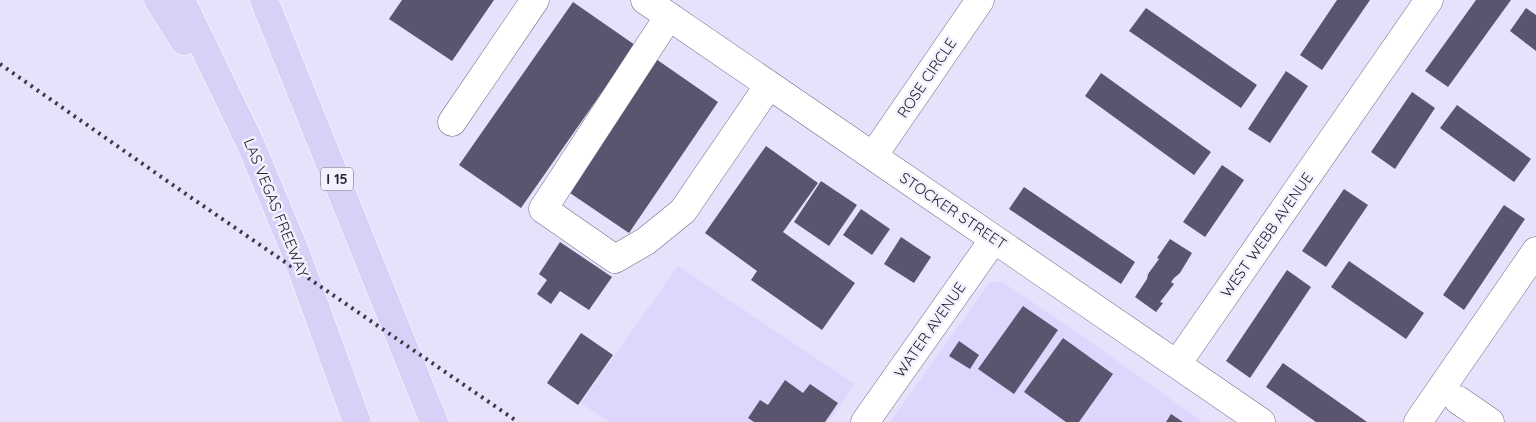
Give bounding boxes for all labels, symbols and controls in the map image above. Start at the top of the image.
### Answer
street label: ROSE CIRCLE [893,34,960,121]
street label: LAS VEGAS FREEWAY [240,135,313,281]
road number: I 15 [321,168,353,190]
street label: STOCKER STREET [896,168,1010,253]
street label: WEST WEBB AVENUE [1216,169,1317,301]
street label: WATER AVENUE [890,278,969,381]

